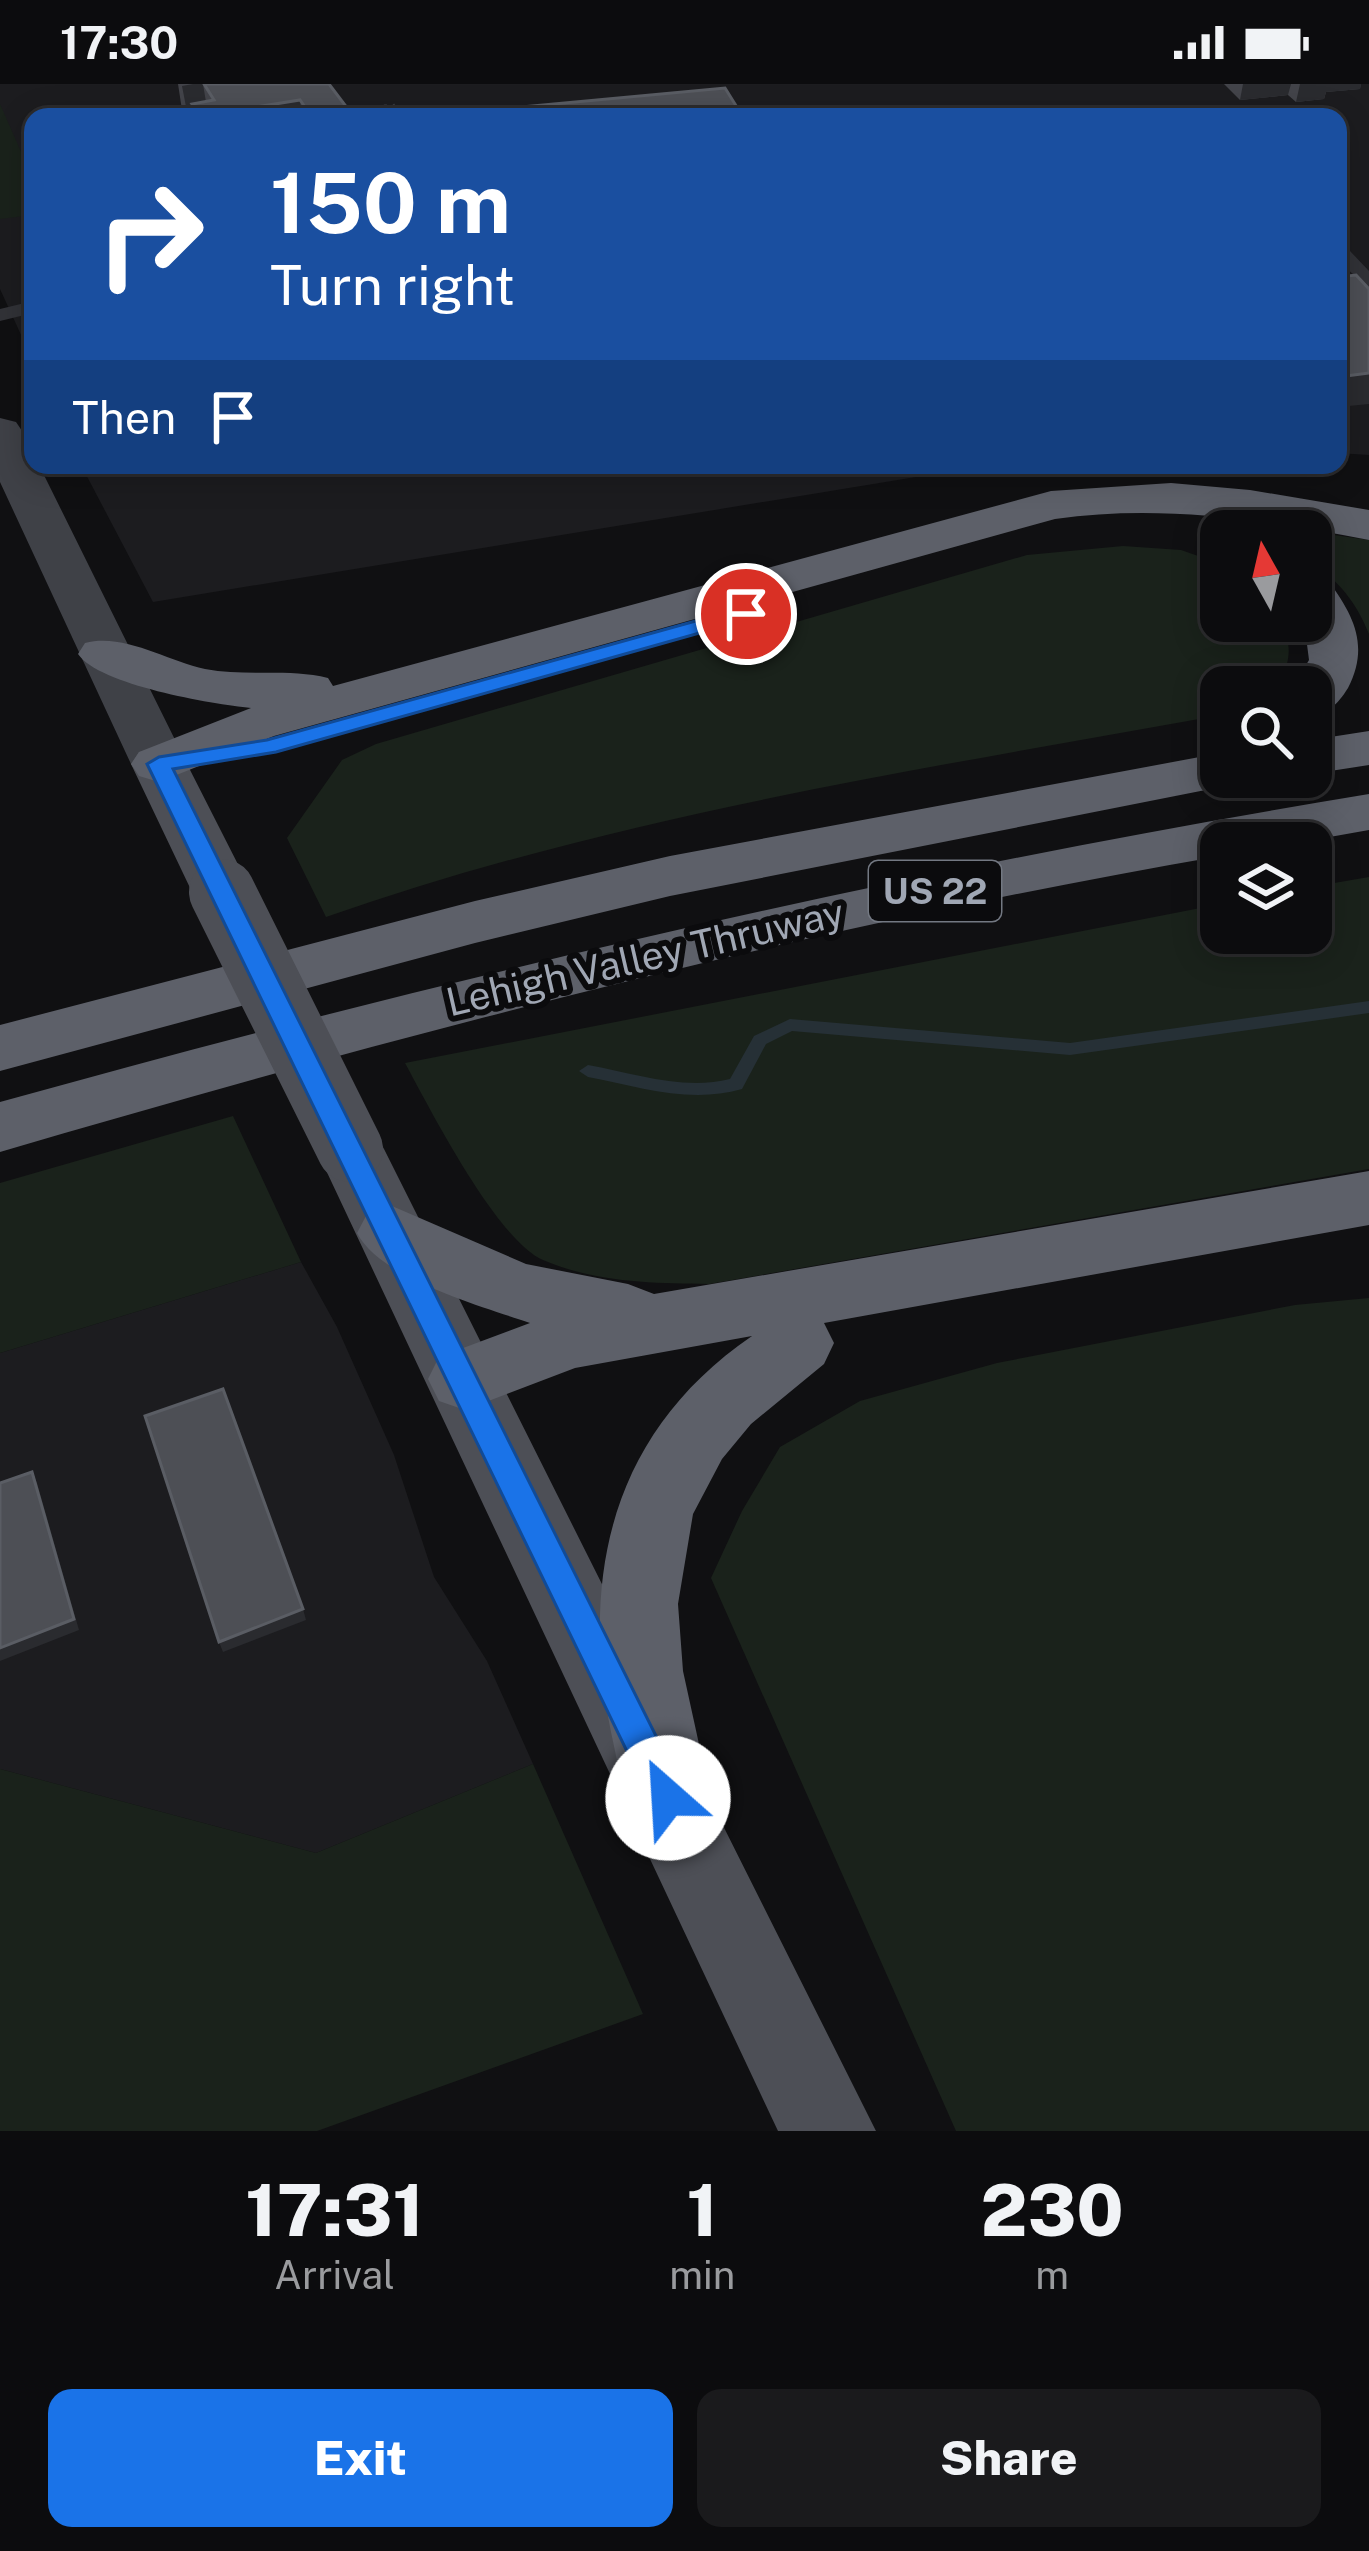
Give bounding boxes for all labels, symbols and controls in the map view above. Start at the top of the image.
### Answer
text: 17:30 [60,16,178,69]
text: 150 m [270,153,511,252]
icon: right [72,156,228,312]
text: Turn right [270,254,515,317]
icon: arrive [200,384,266,450]
text: Then [72,391,176,444]
north arrow [1200,510,1332,642]
map controls [1200,510,1332,954]
pin [695,563,797,665]
icon: arrive [713,581,779,647]
button: search [1200,666,1332,798]
button: layers [1200,822,1332,954]
road number: US 22 [869,861,1001,921]
street label: Lehigh Valley Thruway [442,889,848,1025]
position arrow [605,1735,731,1861]
text: 17:31 [245,2168,424,2252]
text: 1 [686,2168,718,2252]
text: 230 [980,2168,1124,2252]
text: Arrival [274,2252,395,2298]
text: min [669,2252,735,2298]
text: m [1035,2252,1069,2298]
button: Exit [48,2389,673,2527]
button: Share [697,2389,1321,2527]

